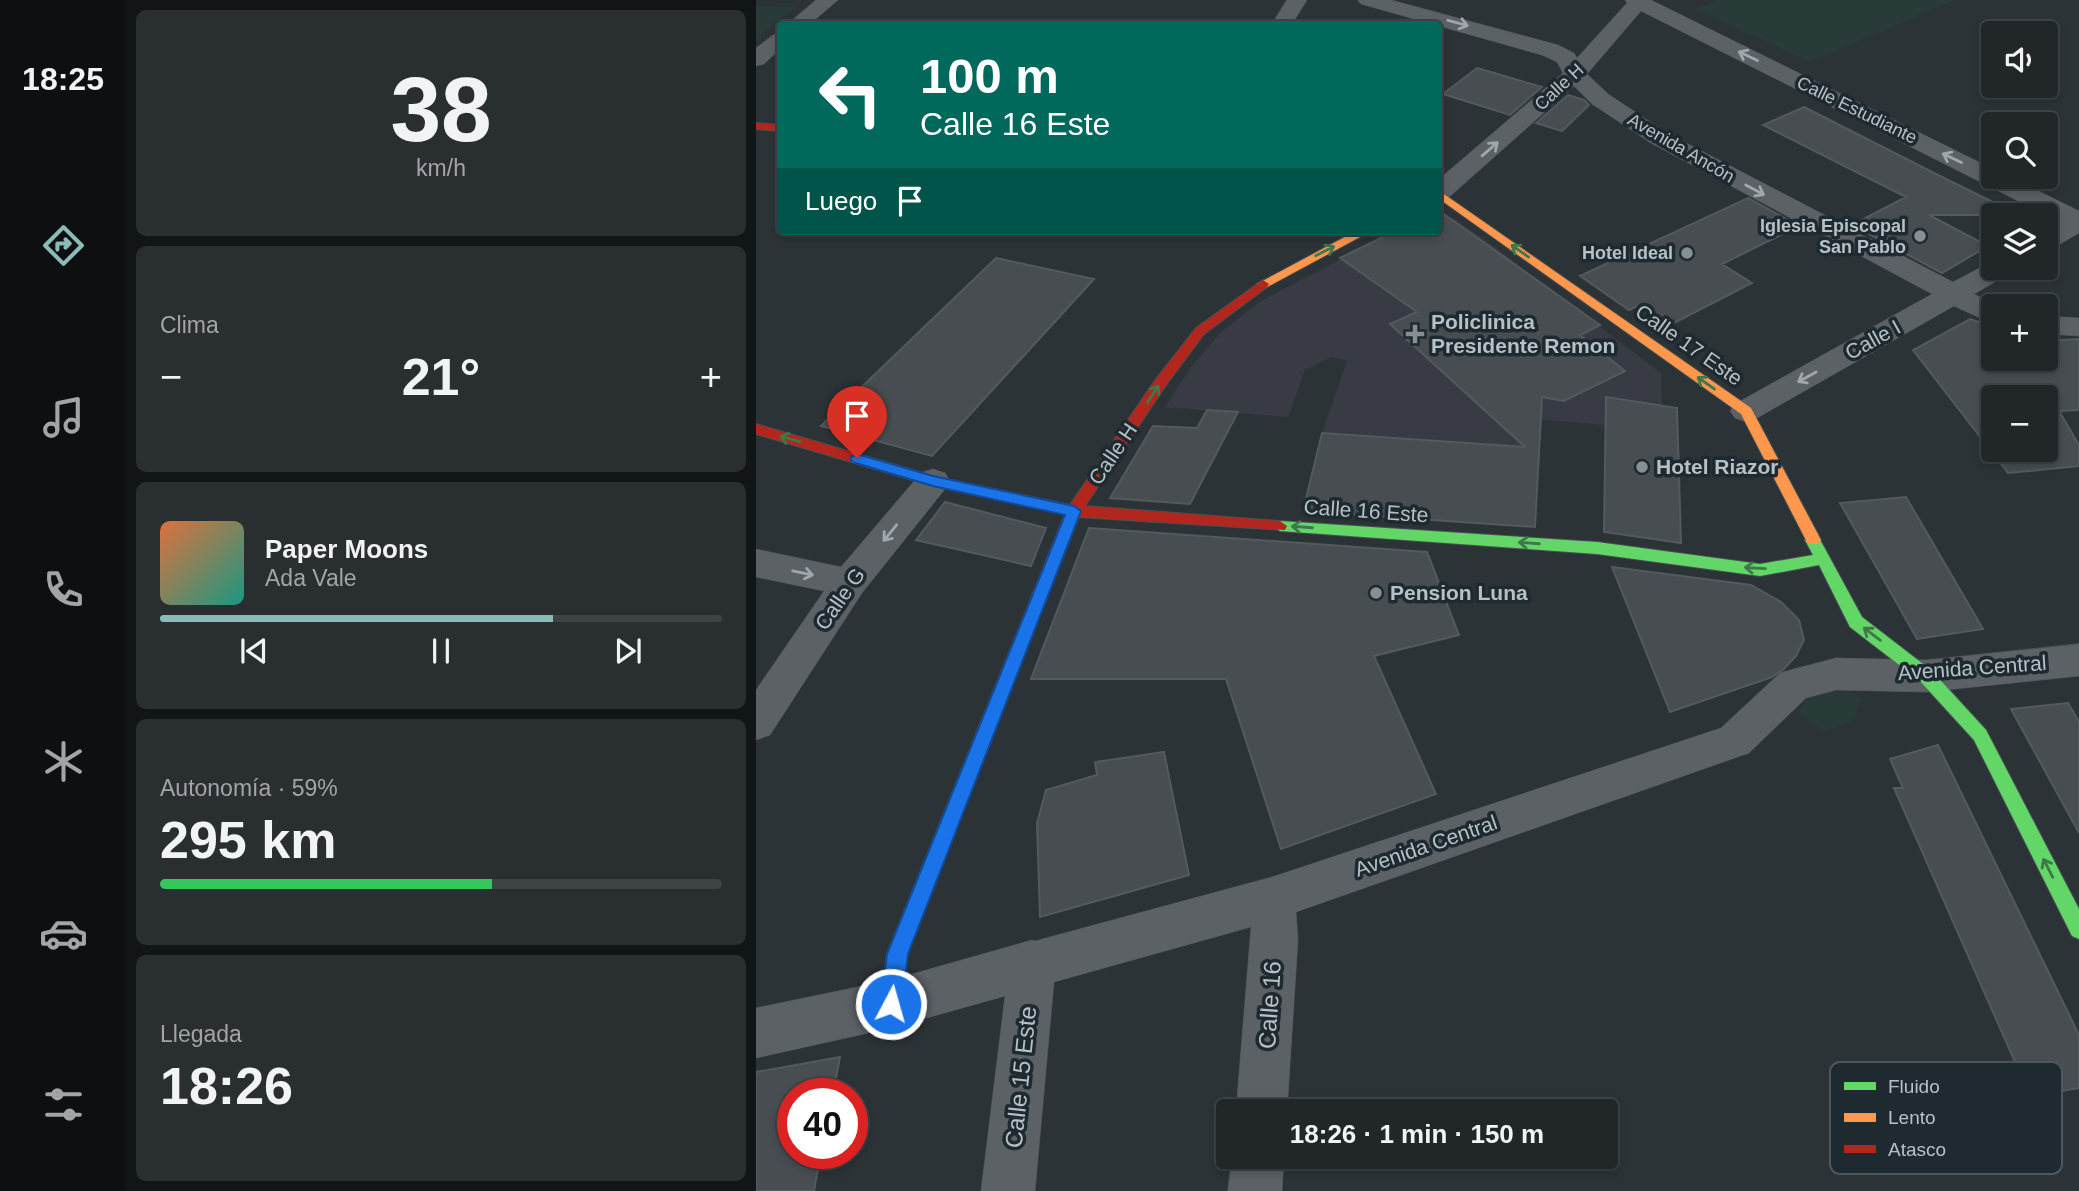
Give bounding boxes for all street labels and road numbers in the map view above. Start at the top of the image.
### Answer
street label: Calle H [1531,60,1587,114]
street label: Calle Estudiante [1794,72,1920,148]
street label: Avenida Ancón [1624,109,1738,187]
street label: Calle 17 Este [1632,299,1747,390]
street label: Calle I [1841,315,1904,364]
street label: Calle H [1084,419,1141,489]
street label: Calle 16 Este [1303,495,1429,526]
street label: Calle G [810,563,869,634]
street label: Avenida Central [1897,651,2047,684]
street label: Avenida Central [1352,810,1500,881]
street label: Calle 16 [1253,960,1286,1050]
street label: Calle 15 Este [1000,1005,1041,1149]

